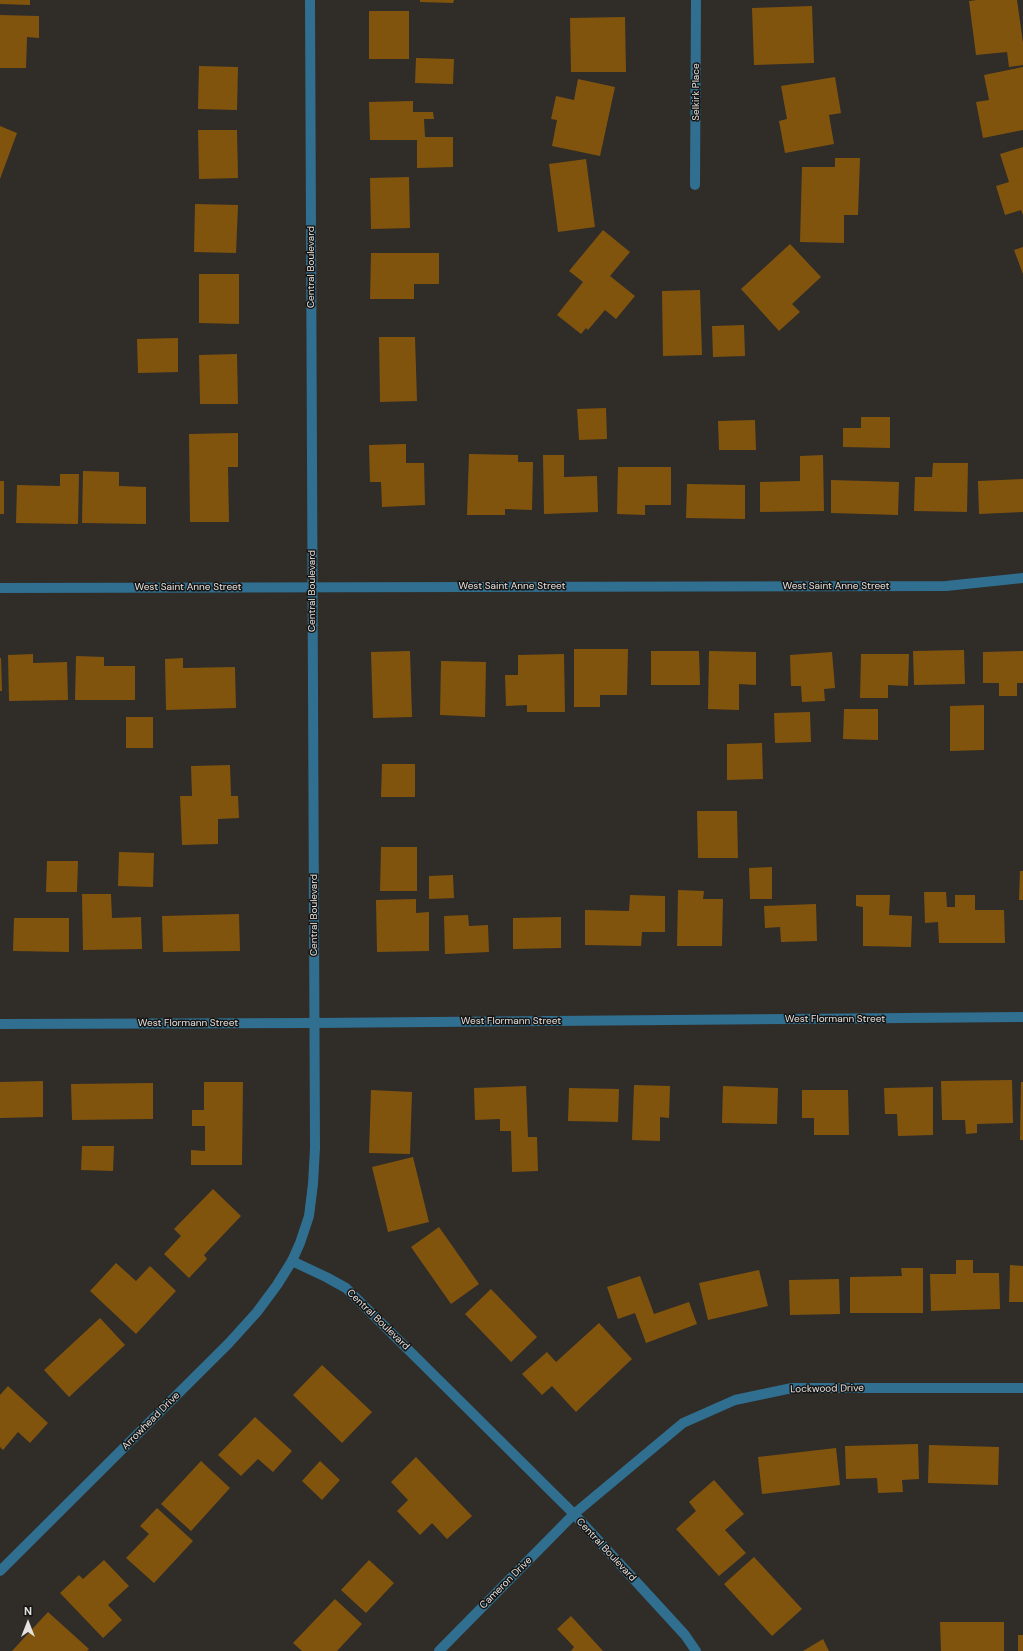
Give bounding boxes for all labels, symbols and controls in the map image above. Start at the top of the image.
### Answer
street label: Selkirk Place [690,63,702,121]
street label: Central Boulevard [305,226,317,308]
street label: Central Boulevard [306,550,318,632]
street label: West Saint Anne Street [459,580,565,592]
street label: West Saint Anne Street [783,580,889,592]
street label: West Saint Anne Street [135,581,241,593]
street label: Central Boulevard [308,874,320,956]
street label: West Flormann Street [785,1013,885,1025]
street label: West Flormann Street [461,1015,561,1027]
street label: West Flormann Street [138,1017,238,1029]
street label: Central Boulevard [344,1287,412,1353]
street label: Lockwood Drive [790,1382,864,1396]
street label: Arrowhead Drive [120,1390,182,1452]
street label: Central Boulevard [574,1516,638,1584]
street label: Cameron Drive [477,1554,535,1612]
north arrow [8,1603,48,1643]
text: N [24,1604,32,1618]

